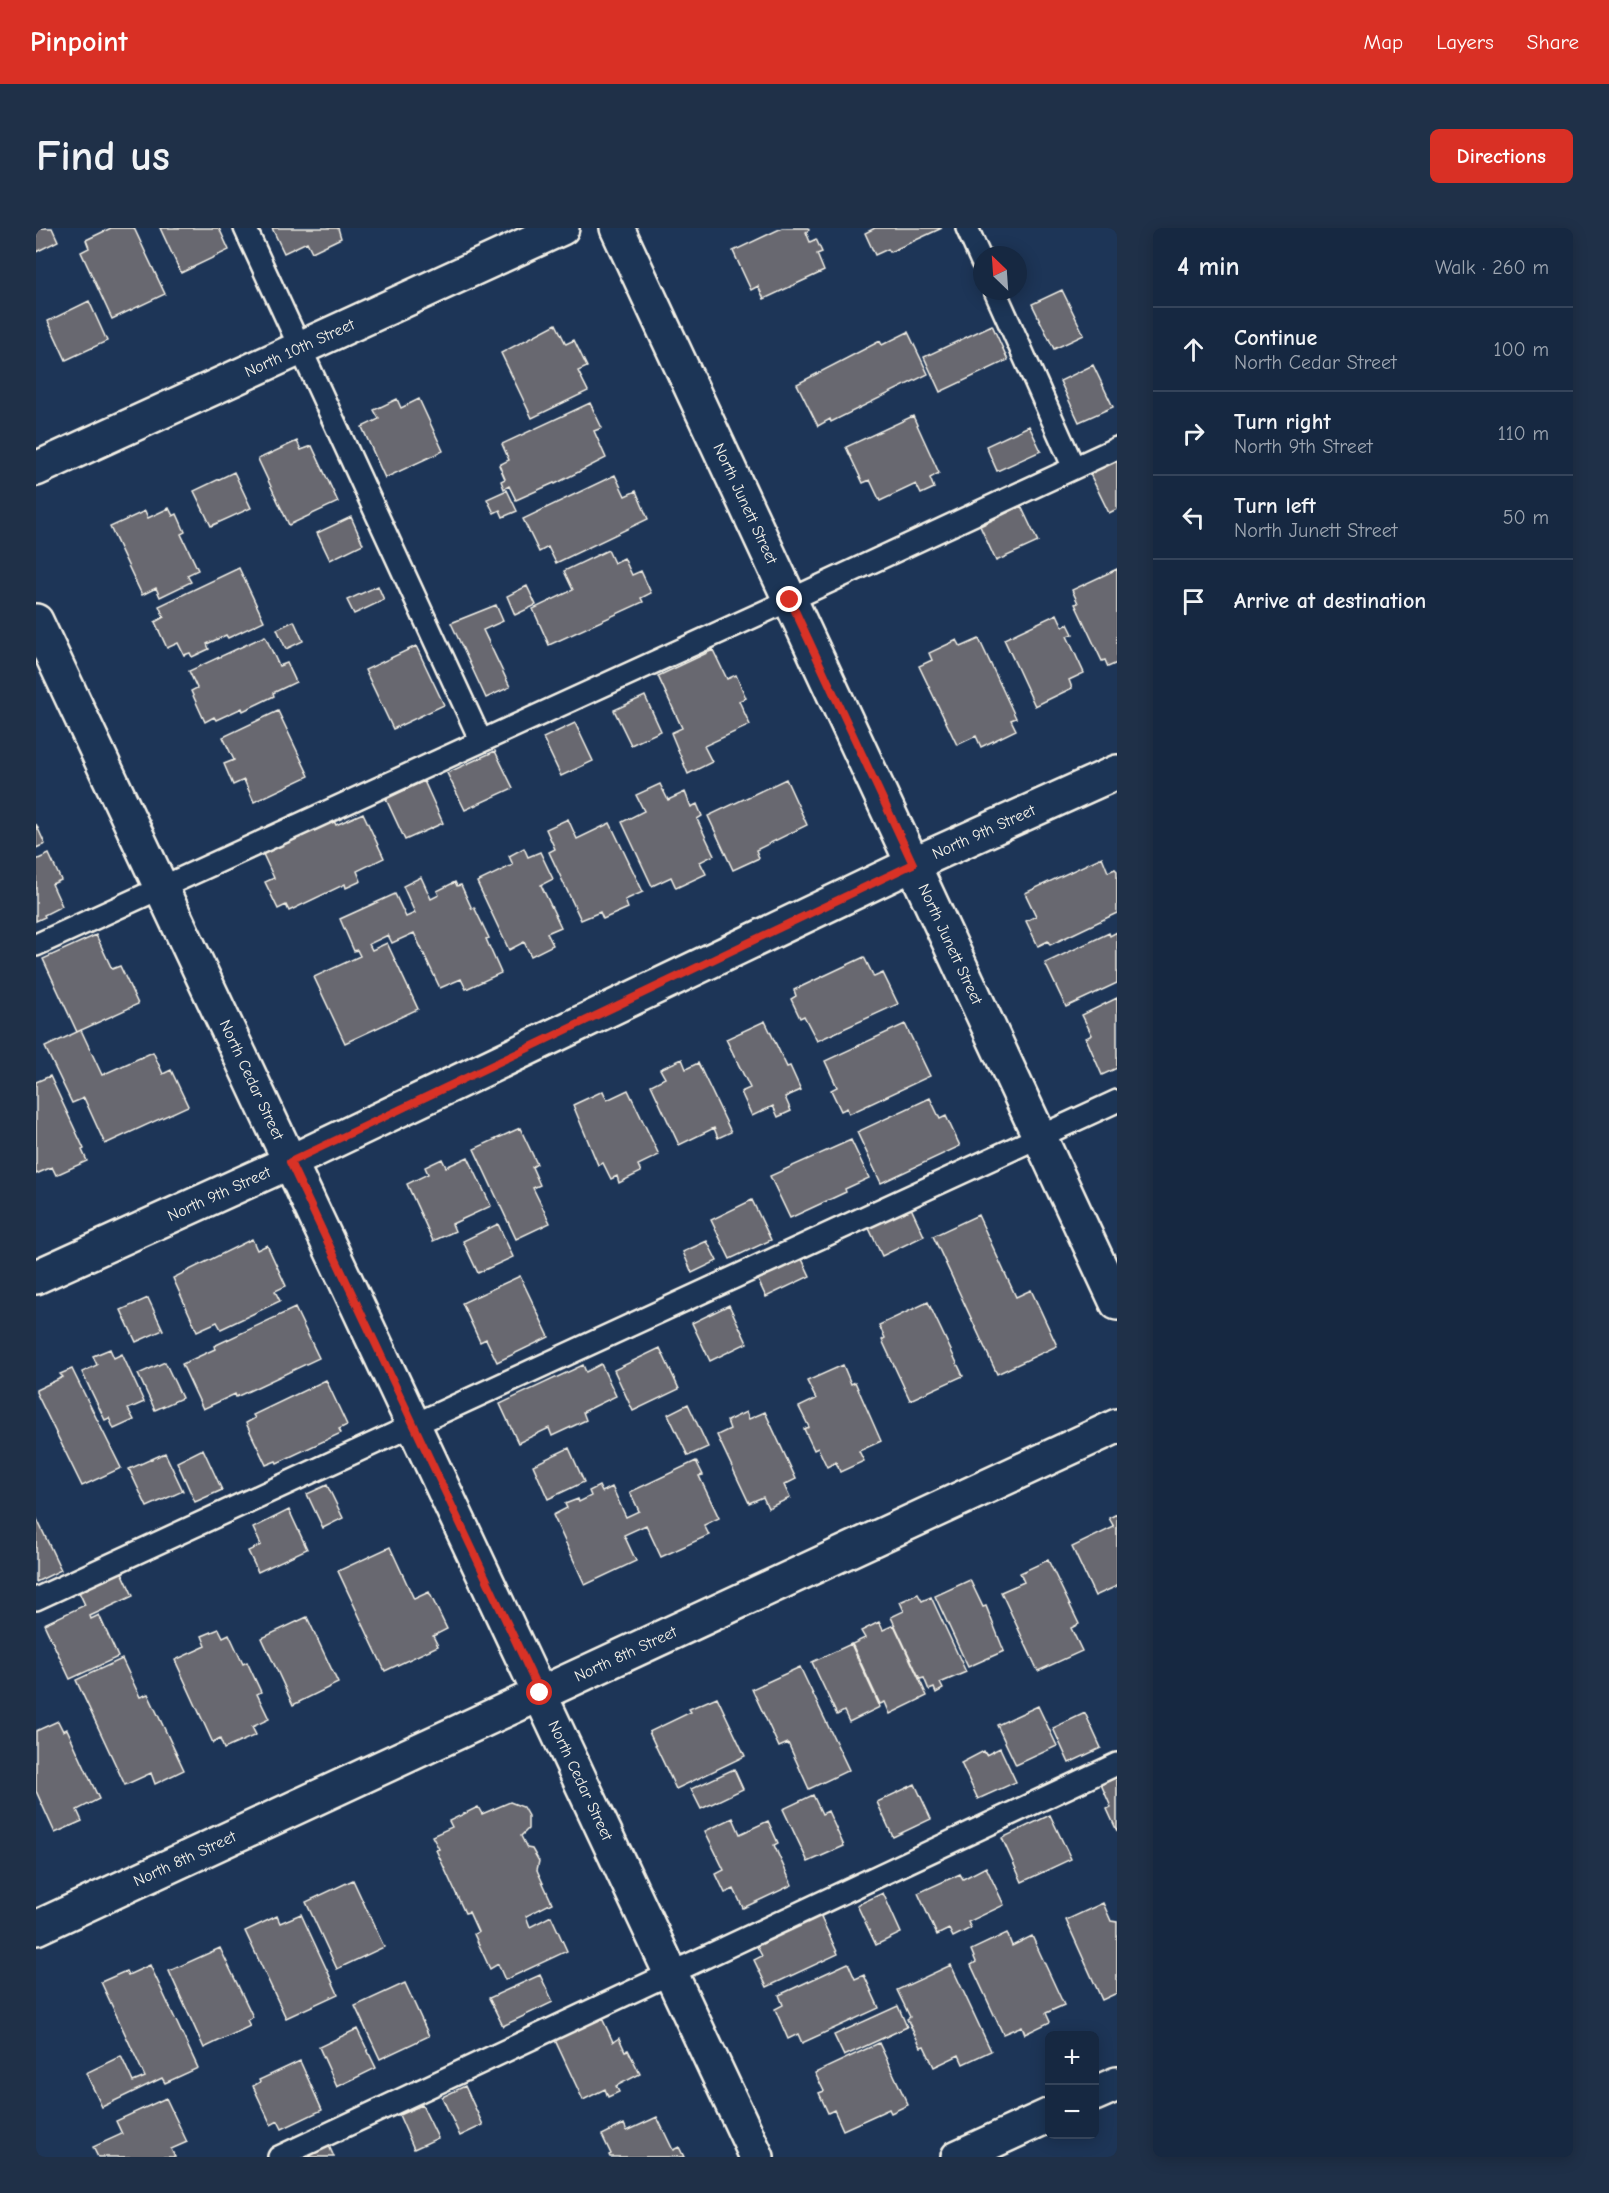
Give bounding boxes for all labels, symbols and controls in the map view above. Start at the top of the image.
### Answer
text: Pinpoint [30,26,128,58]
text: Map [1364,30,1403,54]
text: Layers [1436,30,1494,54]
text: Share [1527,30,1579,54]
button: Directions [1430,129,1573,183]
text: Find us [36,132,170,181]
north arrow [973,246,1027,300]
text: 4 min [1177,252,1240,282]
text: Walk · 260 m [1435,256,1549,279]
street label: North 10th Street [242,315,358,381]
text: Continue [1234,325,1317,351]
icon: ahead [1177,333,1210,366]
text: 100 m [1494,338,1549,361]
text: North Cedar Street [1234,351,1397,374]
text: Turn right [1234,409,1331,435]
icon: right [1177,417,1210,450]
text: 110 m [1498,422,1549,445]
text: North 9th Street [1234,435,1373,458]
street label: North Junett Street [709,440,781,567]
text: Turn left [1234,493,1316,519]
icon: left [1177,501,1210,534]
text: 50 m [1503,506,1549,529]
text: North Junett Street [1234,519,1397,542]
icon: arrive [1177,585,1210,618]
route end [776,586,802,612]
text: Arrive at destination [1234,588,1426,614]
street label: North 9th Street [929,801,1038,863]
street label: North Junett Street [914,881,986,1008]
street label: North Cedar Street [216,1017,287,1143]
street label: North 9th Street [165,1163,274,1225]
street label: North 8th Street [572,1623,680,1686]
route start [526,1679,552,1705]
street label: North Cedar Street [544,1718,616,1844]
street label: North 8th Street [131,1827,239,1890]
map controls [1045,2031,1099,2139]
button: + [1045,2031,1099,2085]
button: − [1045,2085,1099,2139]

